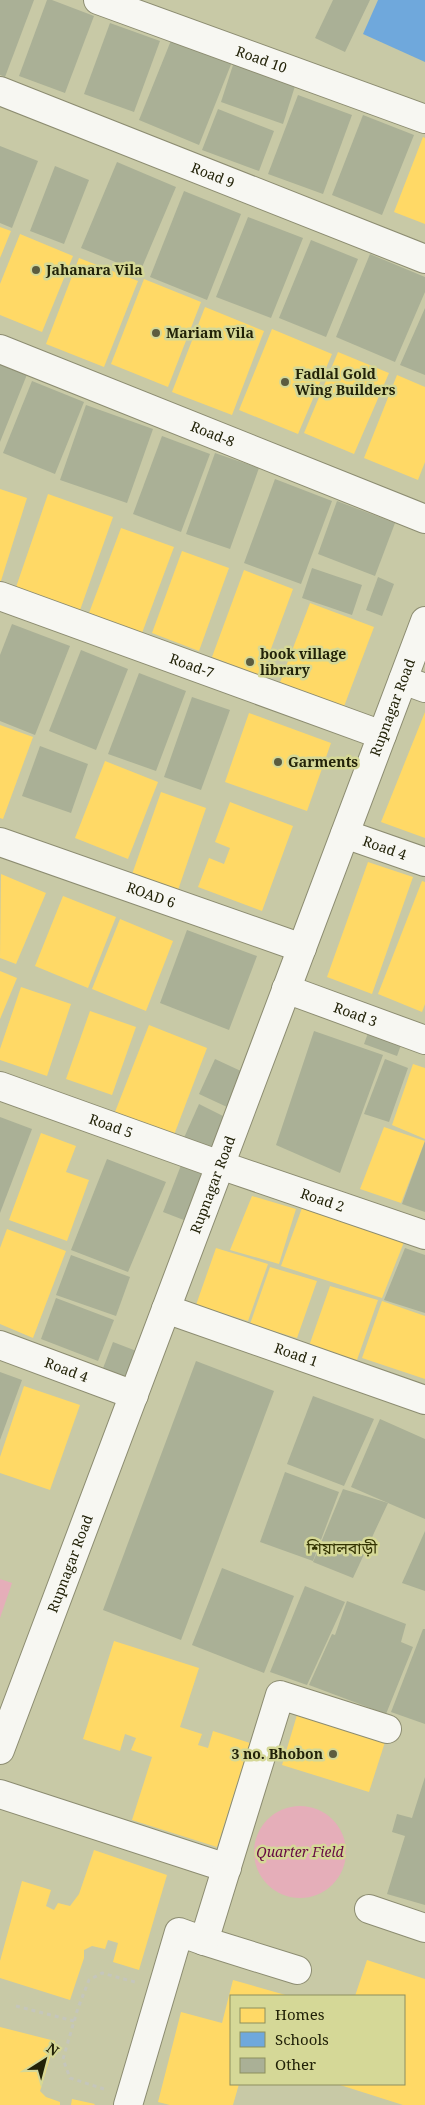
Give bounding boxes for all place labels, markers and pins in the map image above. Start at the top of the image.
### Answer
place label: Jahanara Vila [45,260,143,279]
marker: Jahanara Vila [30,264,42,276]
place label: Mariam Vila [166,323,254,342]
marker: Mariam Vila [150,327,162,339]
place label: Fadlal Gold Wing Builders [295,364,396,399]
marker: Fadlal Gold Wing Builders [279,376,291,388]
place label: book village library [260,644,346,679]
marker: book village library [244,656,256,668]
place label: Garments [288,752,358,771]
marker: Garments [272,756,284,768]
place label: 3 no. Bhobon [231,1744,323,1763]
marker: 3 no. Bhobon [327,1748,339,1760]

